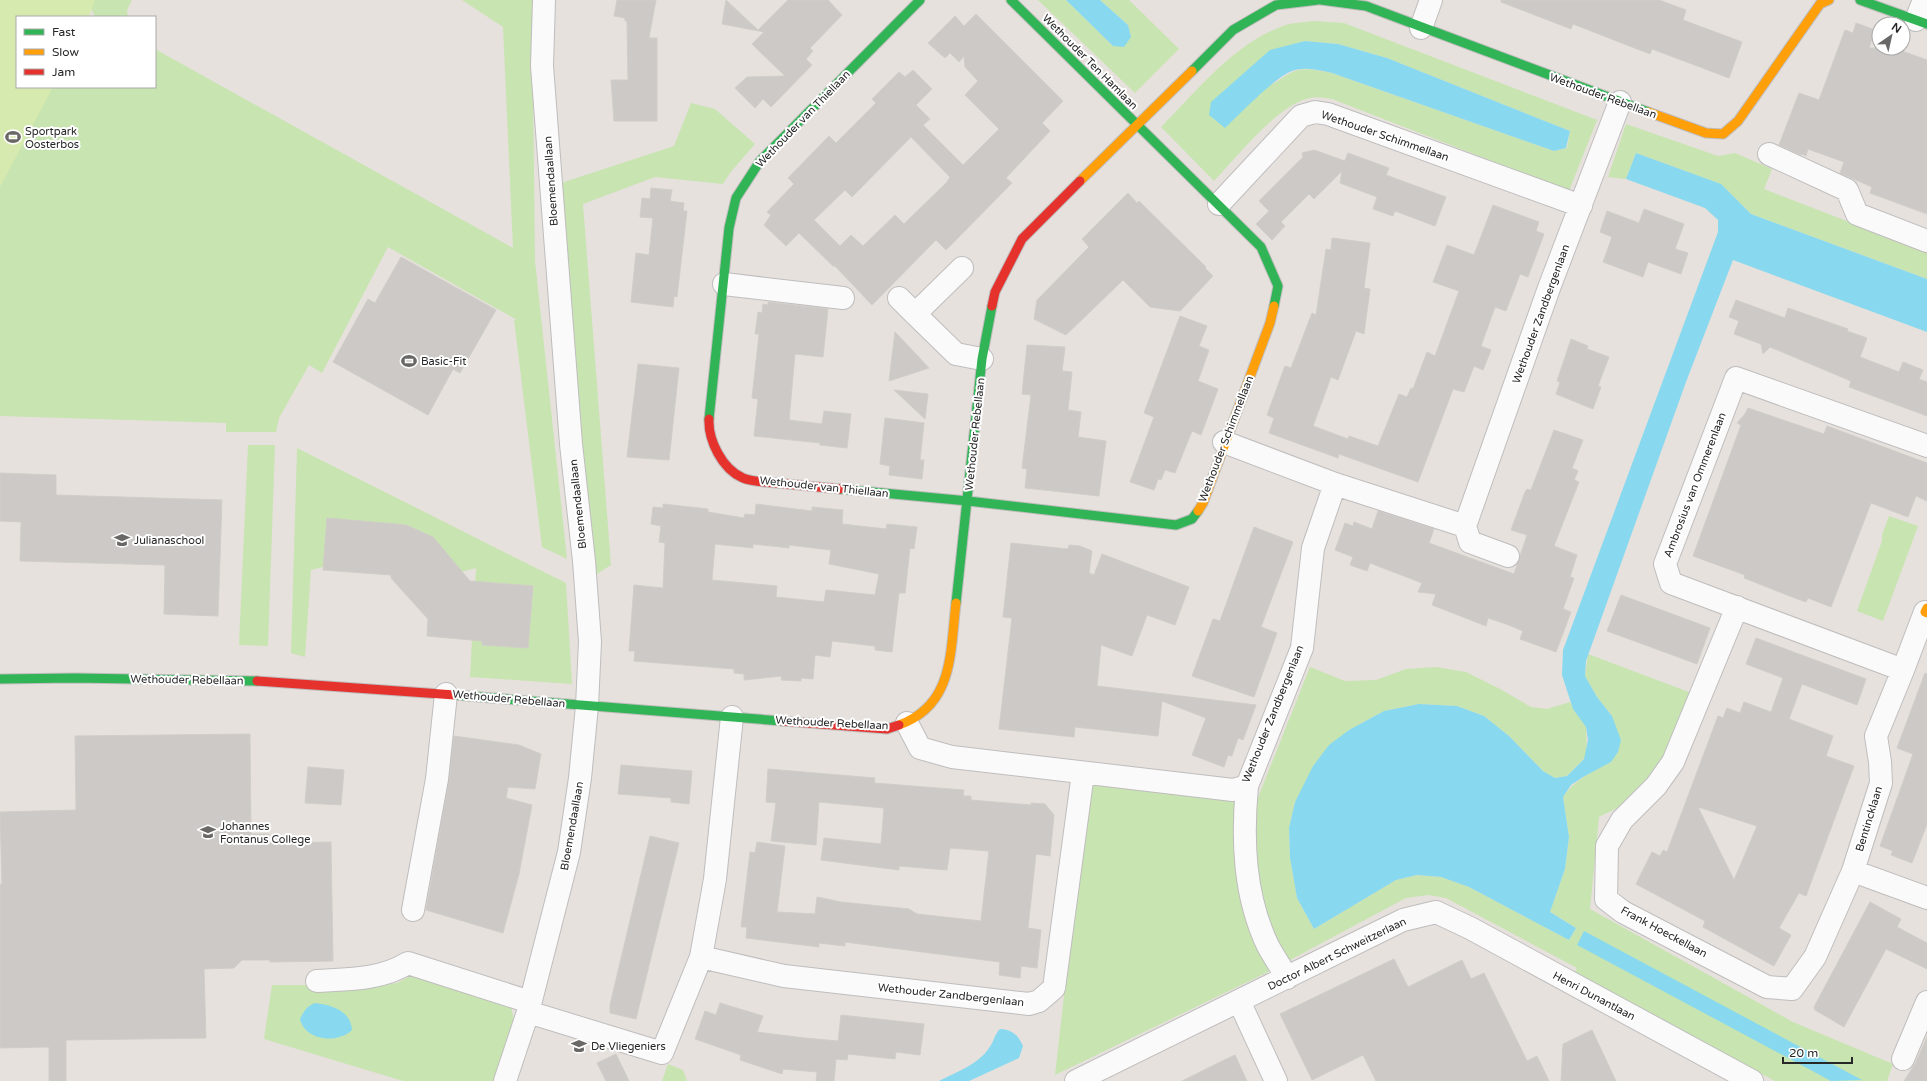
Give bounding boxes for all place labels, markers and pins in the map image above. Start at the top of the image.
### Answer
place label: Sportpark Oosterbos [25,125,79,151]
sports icon: Sportpark Oosterbos [4,128,22,146]
sports icon: Basic-Fit [400,352,418,370]
place label: Basic-Fit [421,355,467,368]
school or university icon: Julianaschool [113,531,131,549]
place label: Julianaschool [134,534,204,547]
place label: Johannes Fontanus College [220,820,310,846]
school or university icon: Johannes Fontanus College [199,823,217,841]
school or university icon: De Vliegeniers [570,1037,588,1055]
place label: De Vliegeniers [591,1040,666,1053]

